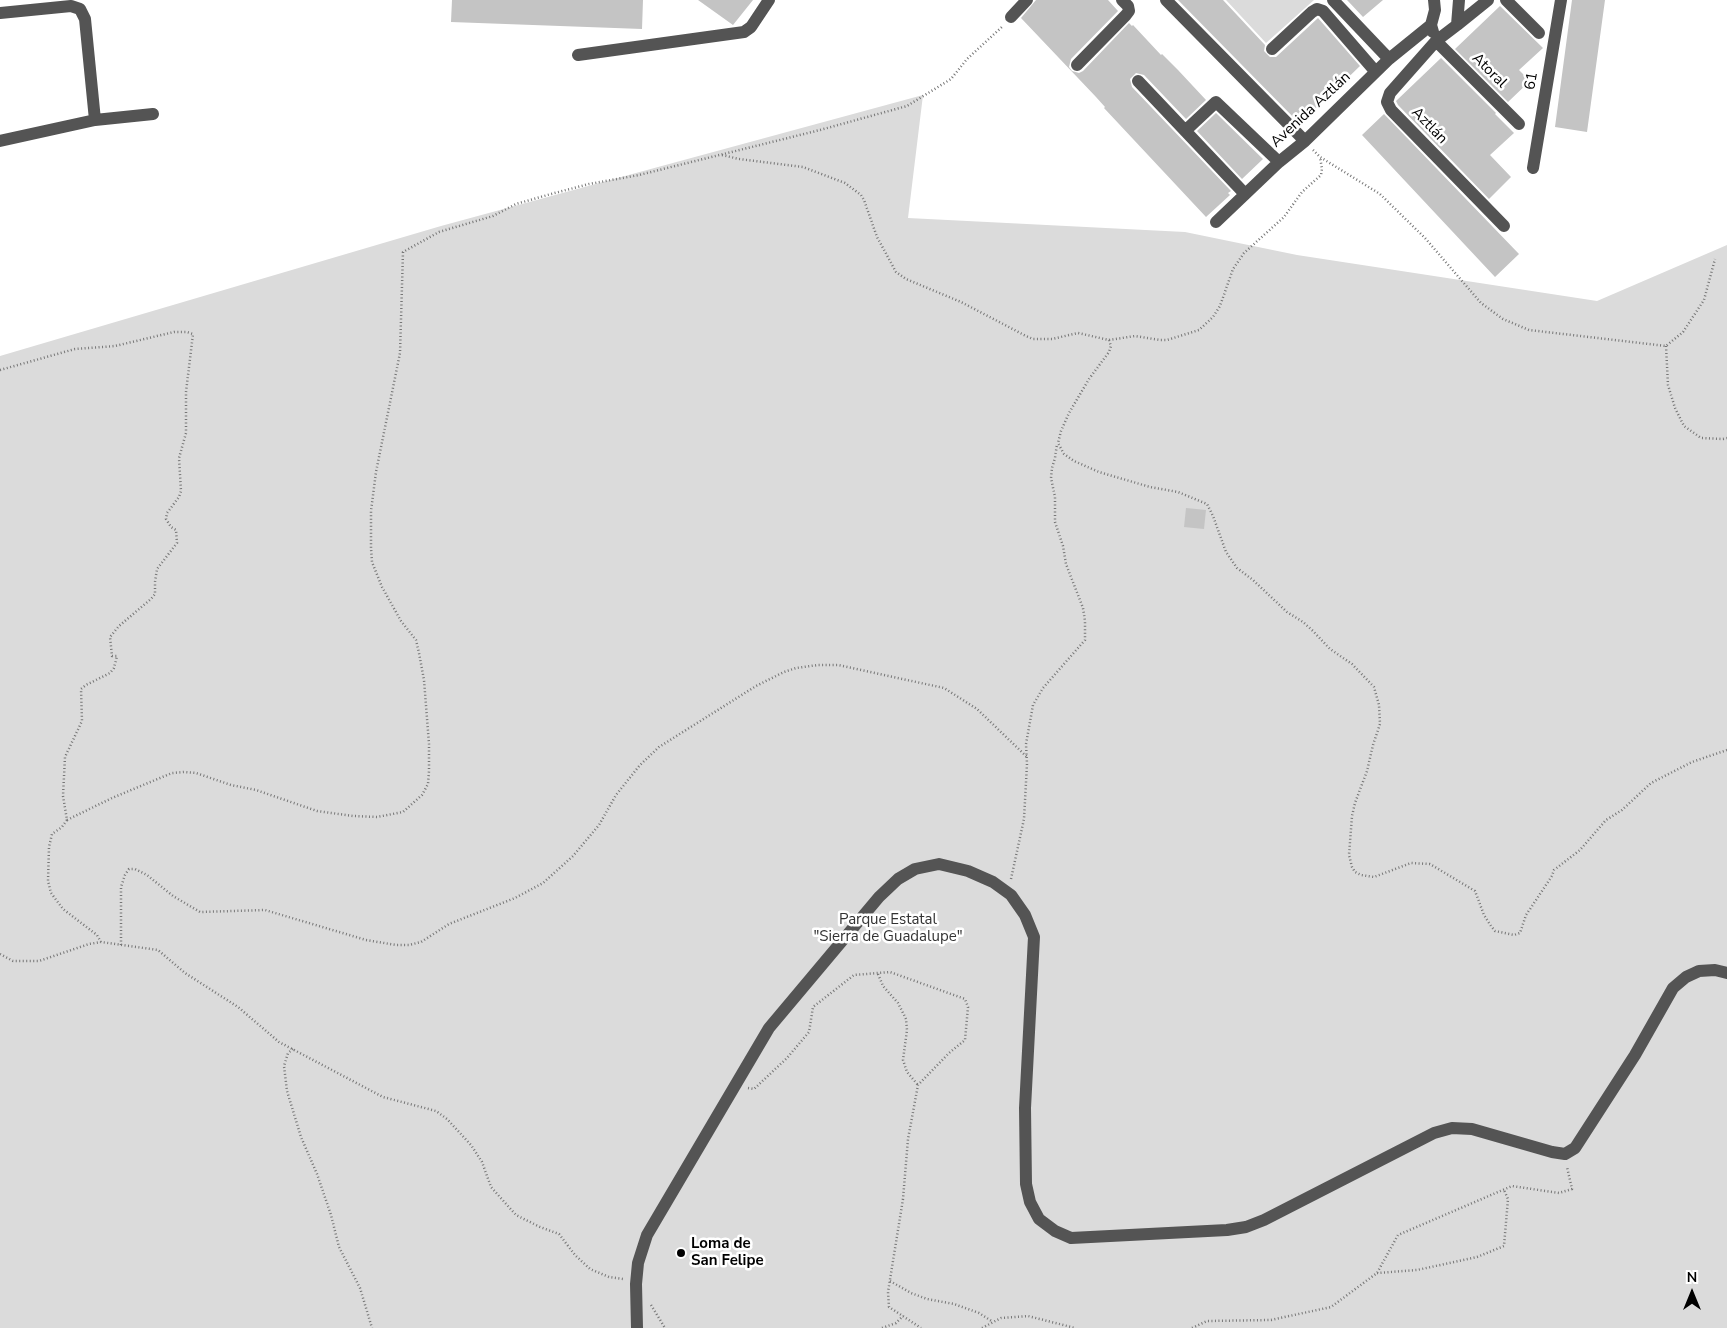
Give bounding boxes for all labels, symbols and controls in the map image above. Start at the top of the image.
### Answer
street label: Atoral [1468,50,1510,92]
street label: Avenida Aztlán [1267,68,1355,152]
street label: 61 [1522,71,1542,91]
street label: Aztlán [1407,104,1451,148]
park label: Parque Estatal "Sierra de Guadalupe" [814,911,962,946]
place label: Loma de San Felipe [691,1235,764,1270]
marker: Loma de San Felipe [675,1247,687,1259]
north arrow [1667,1268,1717,1318]
text: N [1687,1268,1697,1287]

